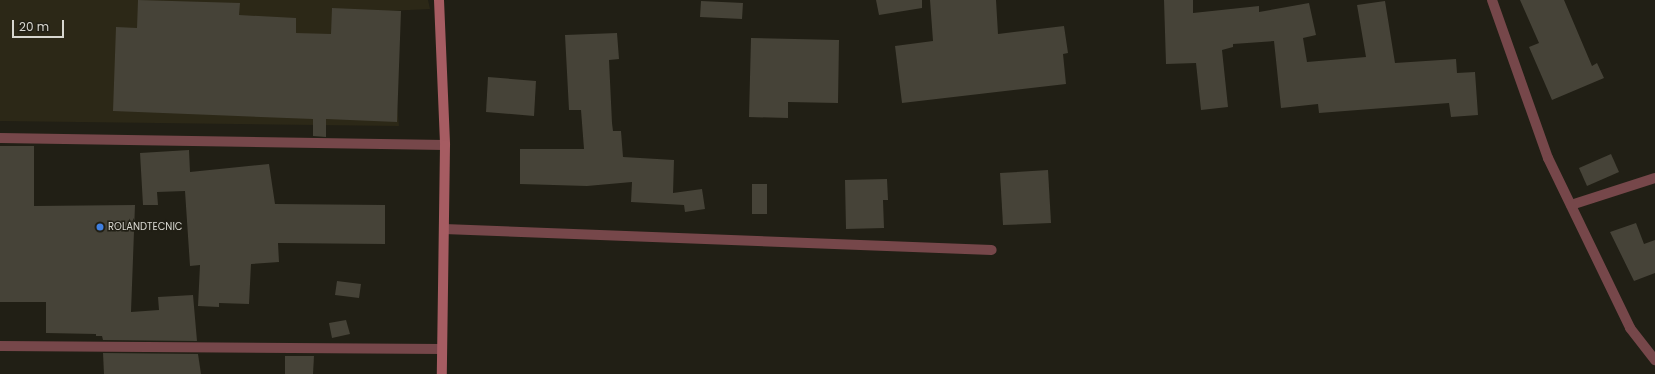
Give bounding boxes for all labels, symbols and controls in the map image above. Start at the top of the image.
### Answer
scale bar [14,12,66,38]
text: 20 m [19,18,49,35]
place label: ROLANDTECNIC [108,221,183,233]
marker: ROLANDTECNIC [95,222,105,232]

